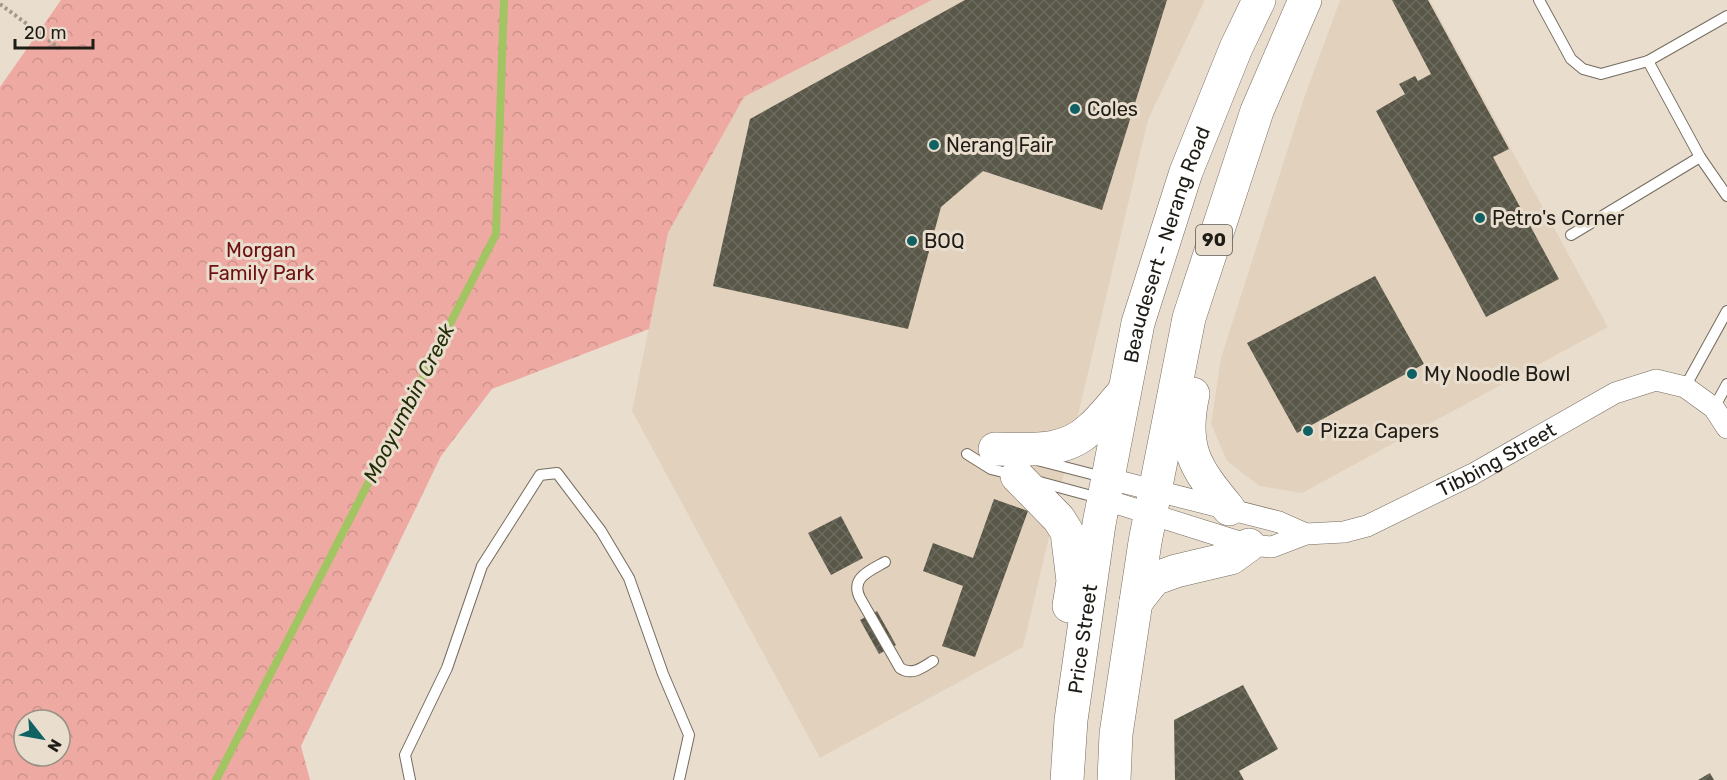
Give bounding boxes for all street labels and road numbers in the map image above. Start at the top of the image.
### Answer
street label: Beaudesert - Nerang Road [1119,123,1215,365]
road number: 90 [1196,225,1232,255]
street label: Tibbing Street [1433,417,1560,502]
street label: Price Street [1063,582,1102,695]

